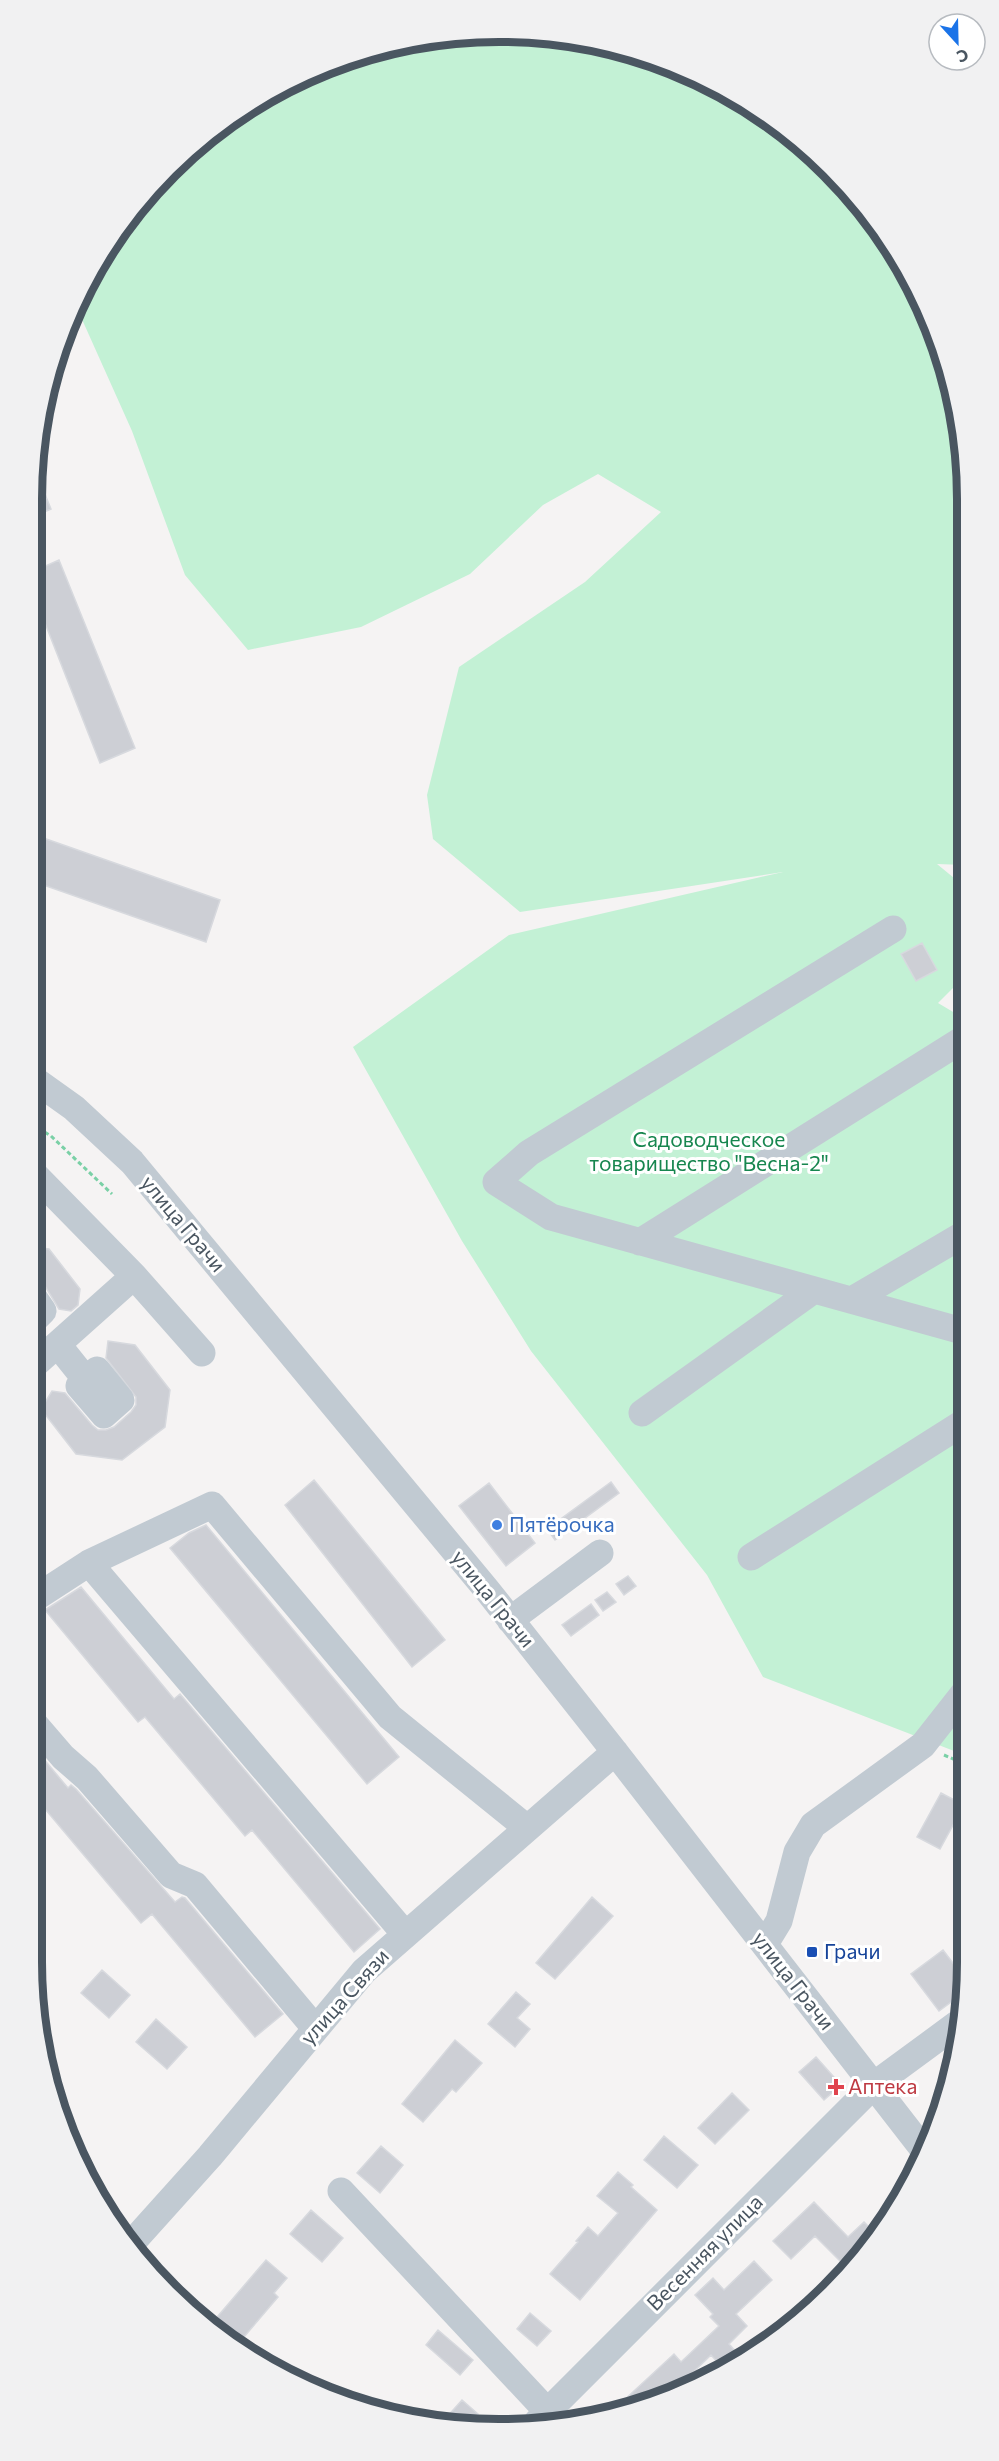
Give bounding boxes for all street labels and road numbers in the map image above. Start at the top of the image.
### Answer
street label: улица Грачи [137,1170,232,1276]
street label: улица Грачи [447,1544,541,1652]
street label: улица Грачи [748,1926,840,2034]
street label: улица Связи [294,1943,393,2049]
street label: Весенняя улица [641,2189,767,2315]

